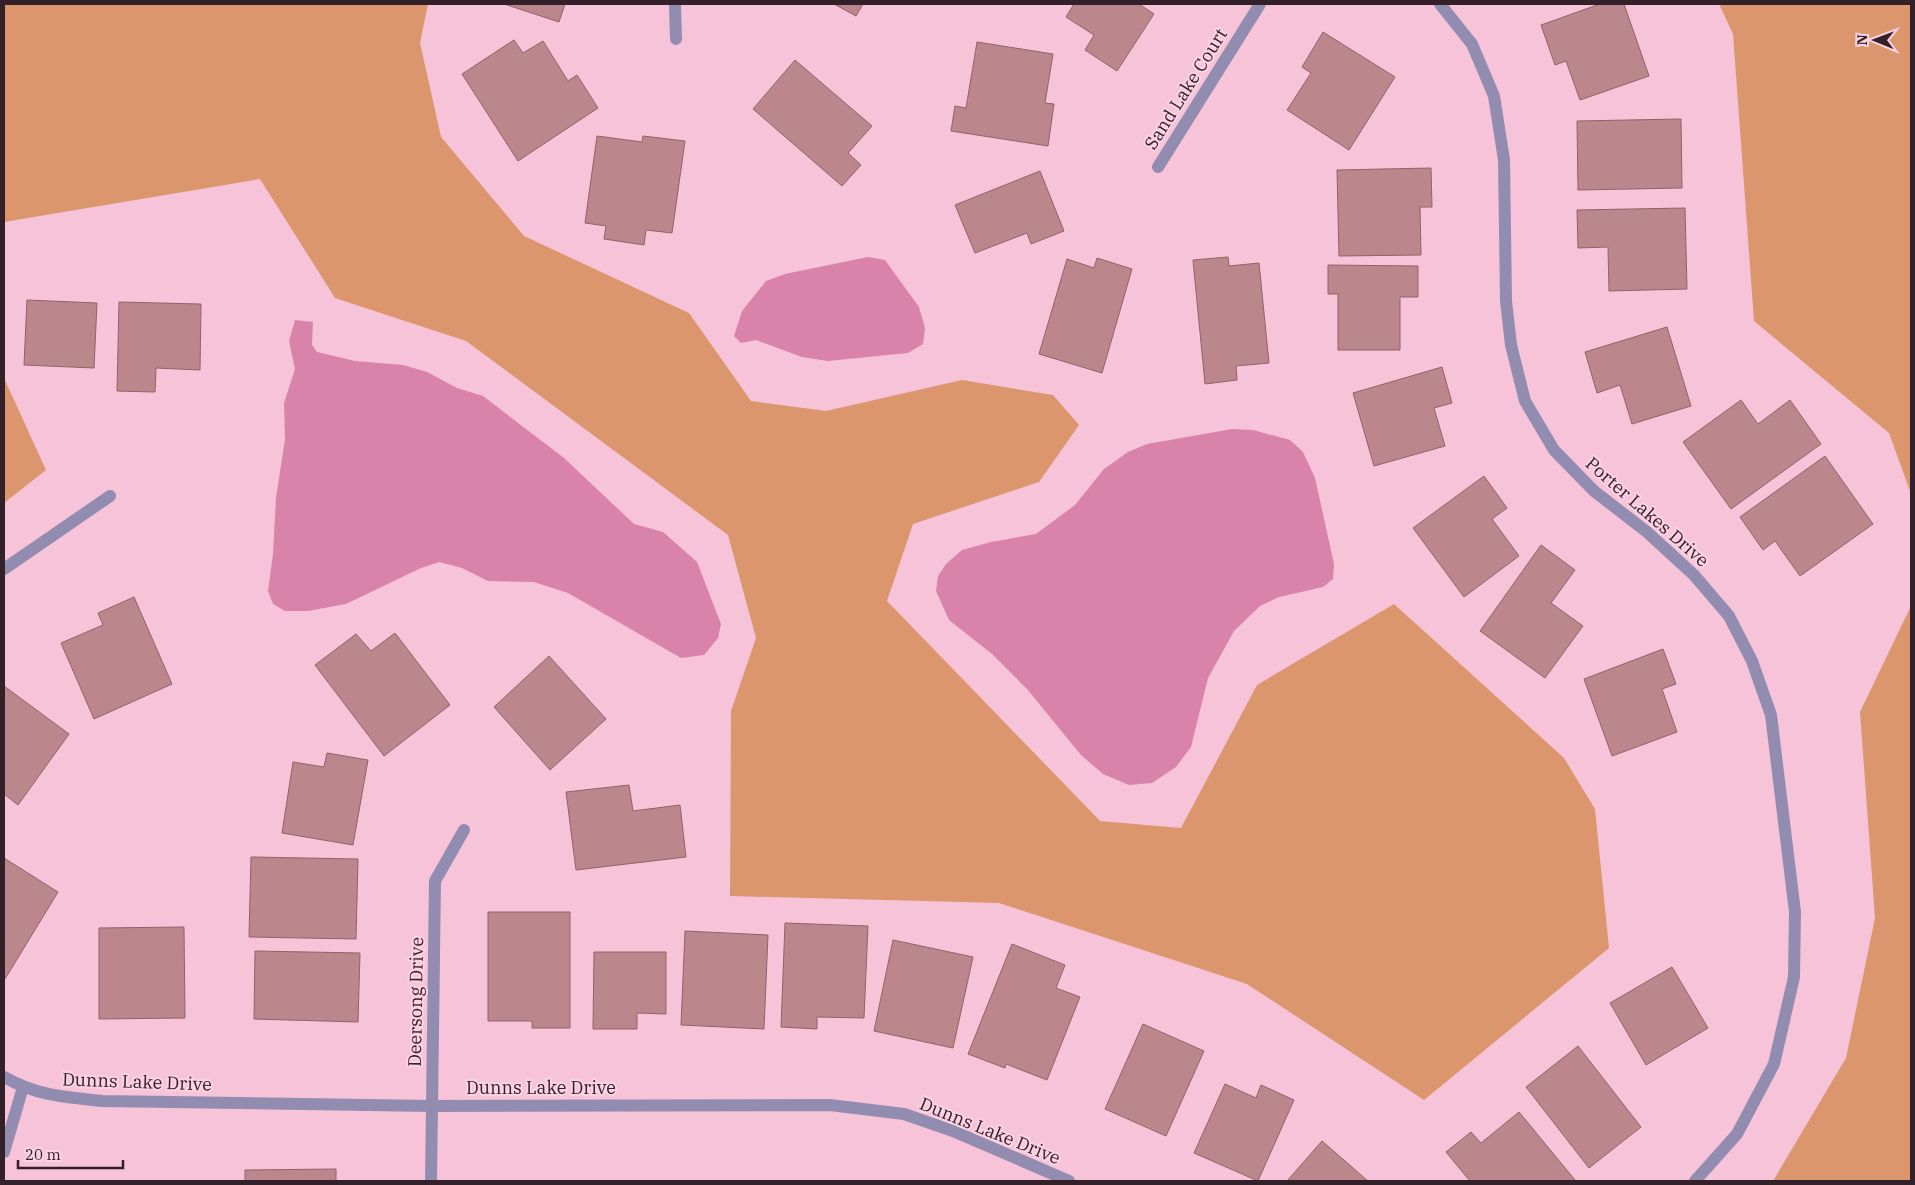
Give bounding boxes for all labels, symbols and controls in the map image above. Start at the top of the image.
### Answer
north arrow [1850,15,1900,65]
street label: Sand Lake Court [1139,24,1232,154]
text: N [1853,34,1871,45]
street label: Porter Lakes Drive [1581,452,1714,572]
street label: Deersong Drive [403,937,428,1067]
street label: Dunns Lake Drive [62,1067,212,1096]
street label: Dunns Lake Drive [466,1076,616,1099]
street label: Dunns Lake Drive [916,1092,1064,1169]
scale bar [18,1138,122,1170]
text: 20 m [25,1145,61,1164]

